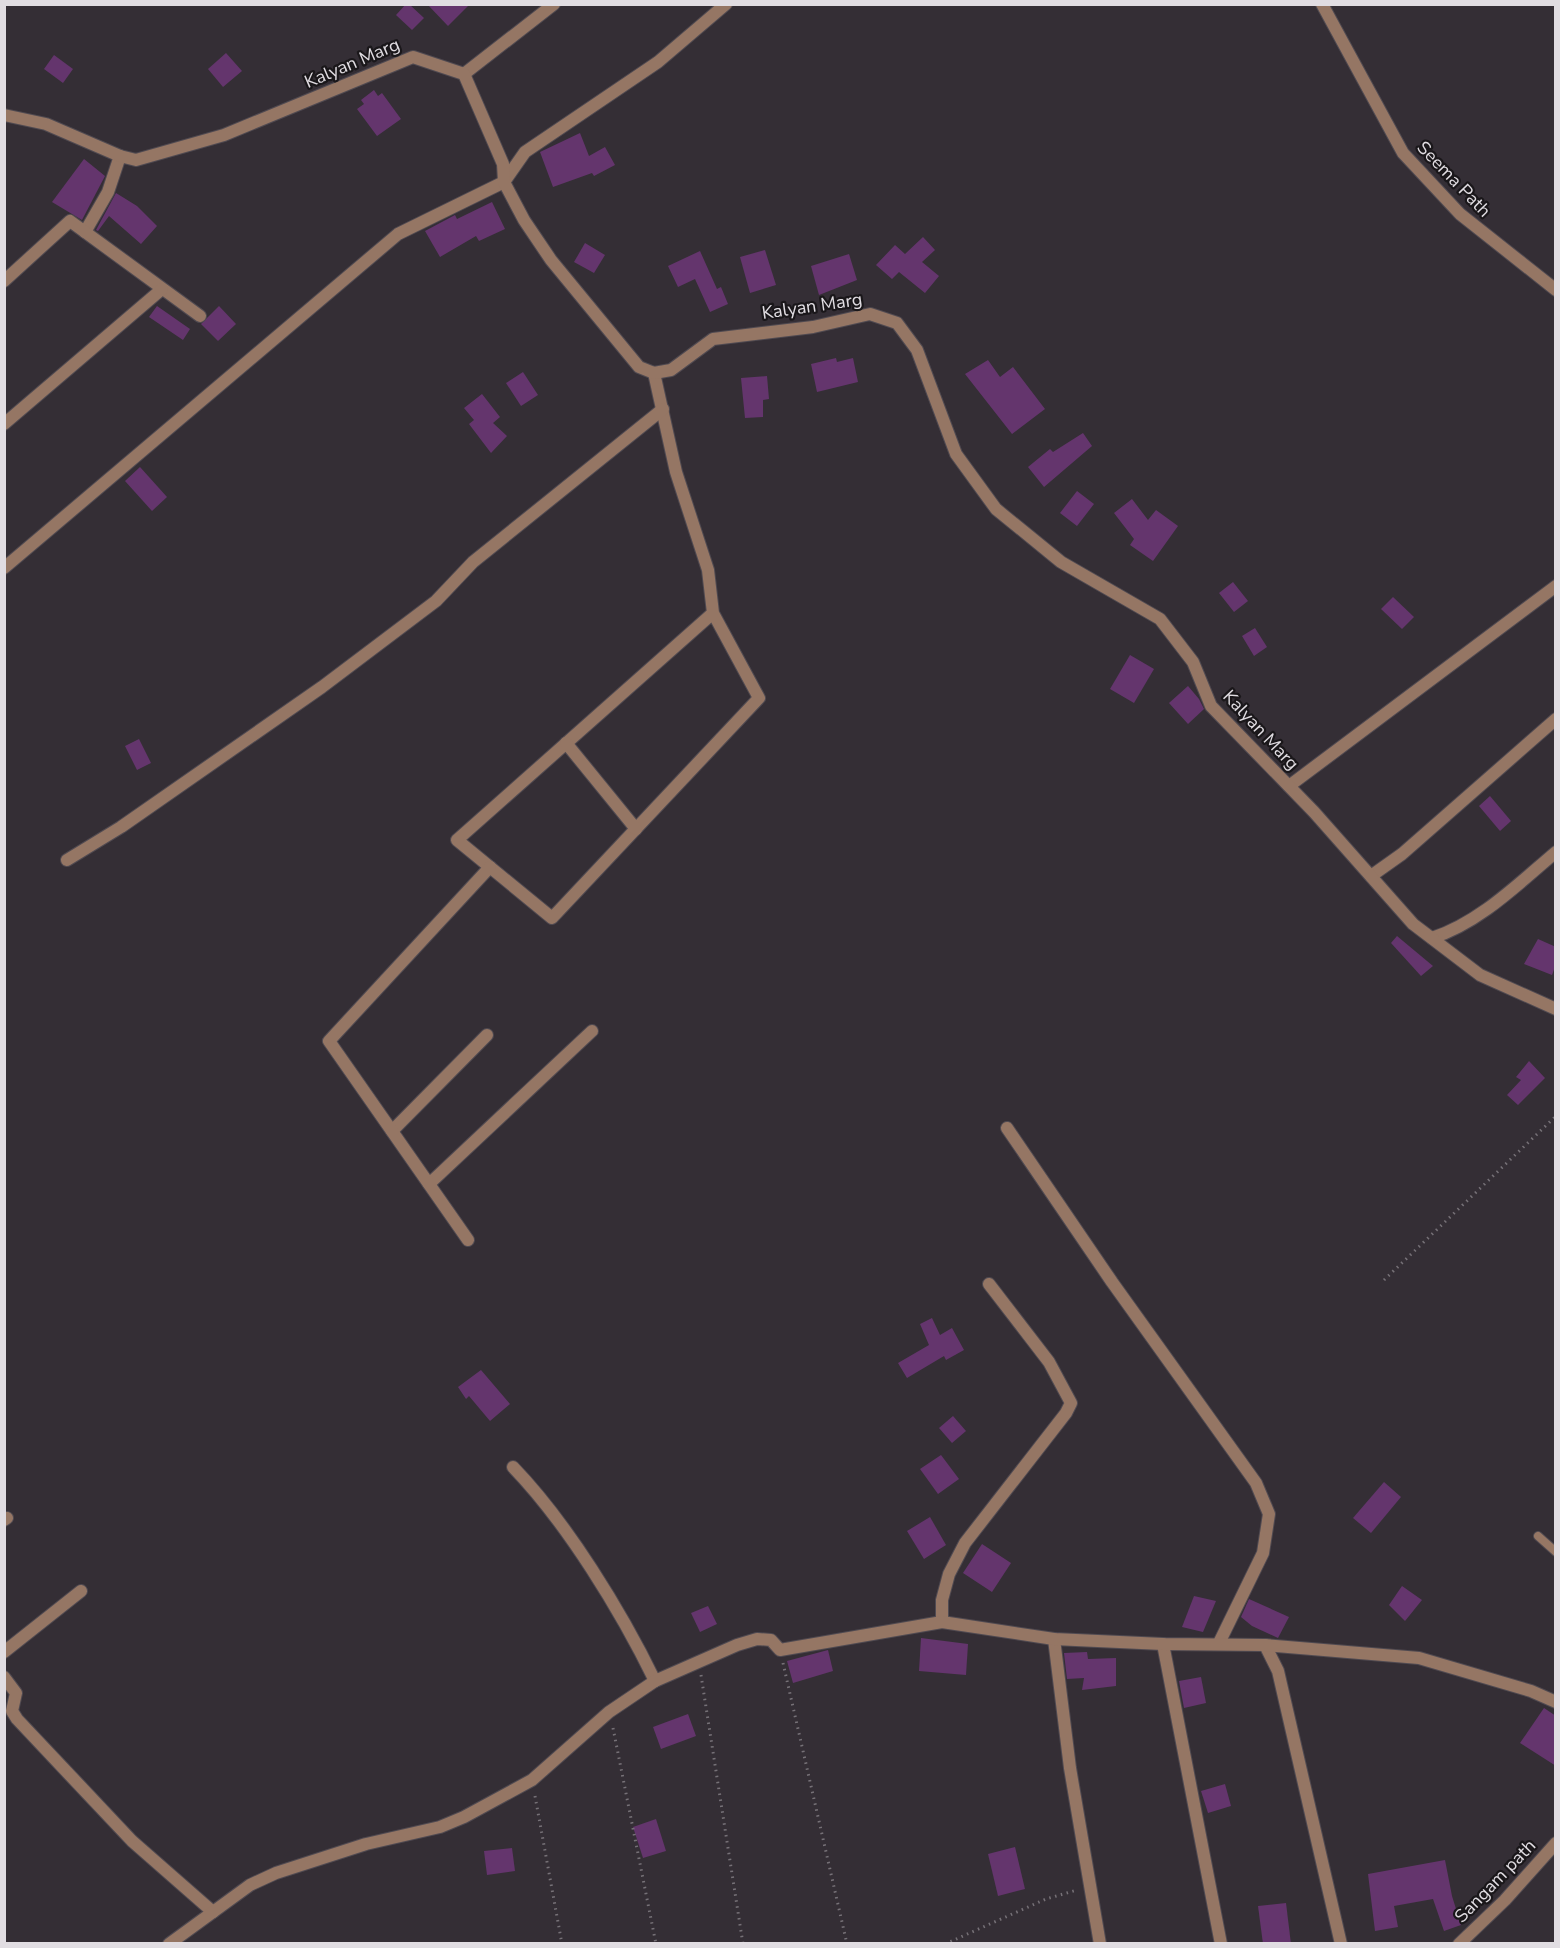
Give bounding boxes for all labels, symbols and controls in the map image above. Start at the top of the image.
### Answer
street label: Kalyan Marg [301,32,403,94]
street label: Seema Path [1412,136,1496,222]
street label: Kalyan Marg [760,287,864,325]
street label: Kalyan Marg [1218,685,1304,775]
street label: Sangam path [1449,1834,1541,1928]

